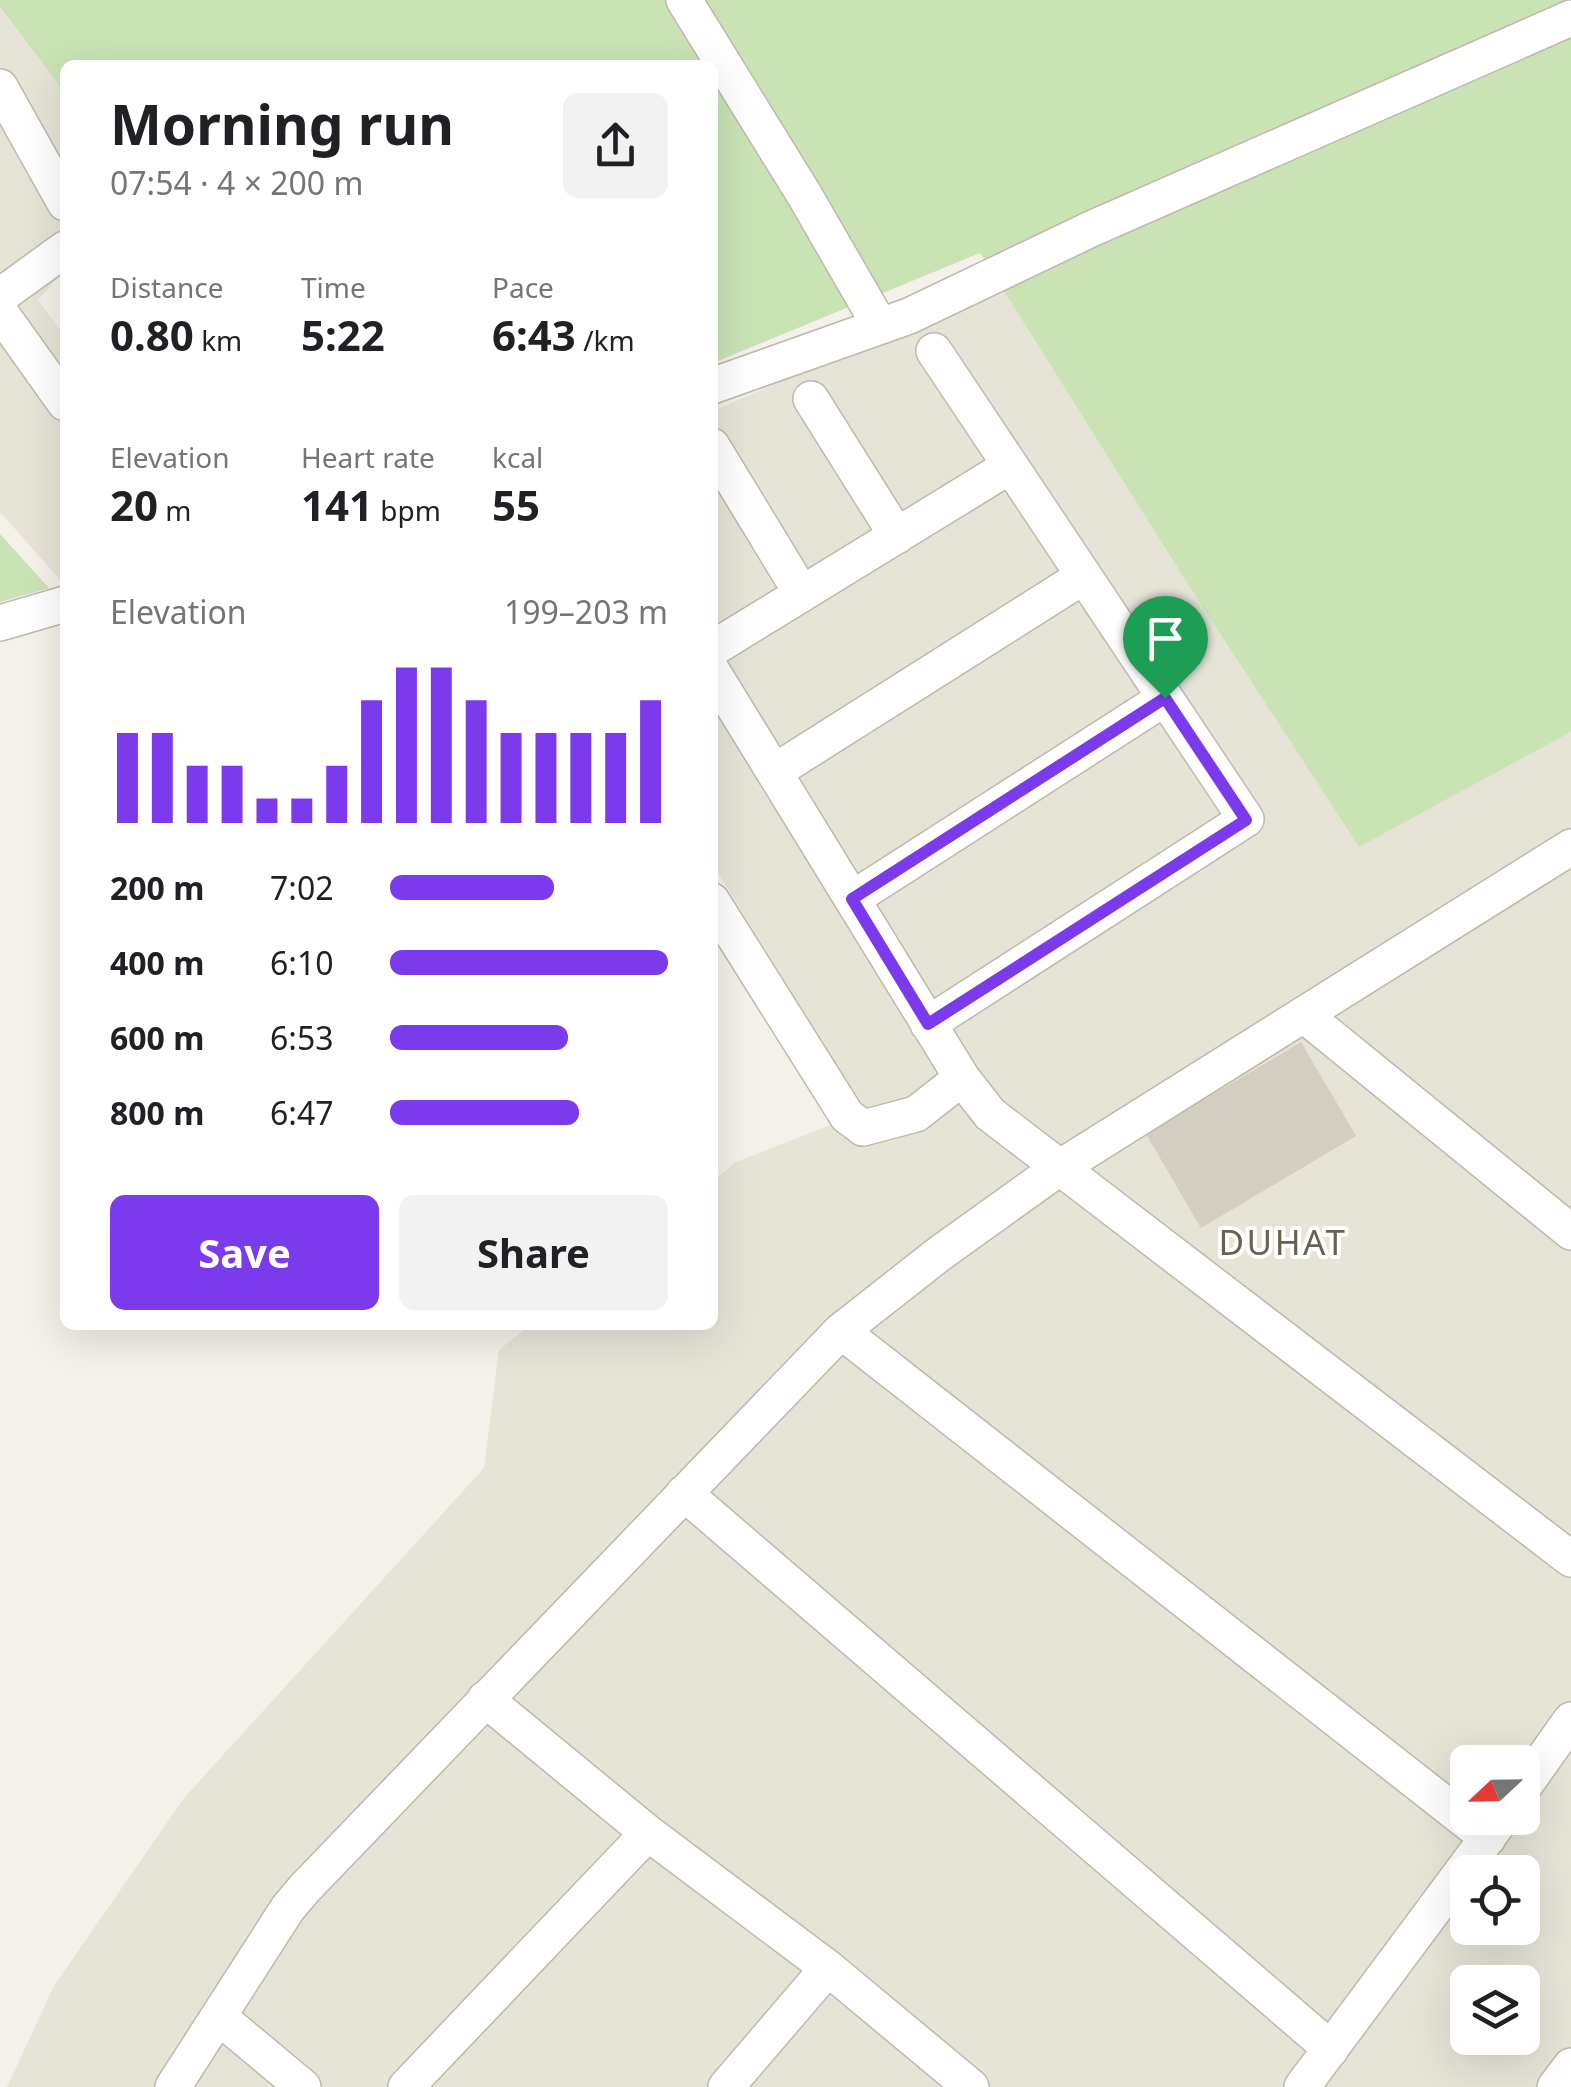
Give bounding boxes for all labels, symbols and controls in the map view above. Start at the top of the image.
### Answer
text: Morning run [110,86,454,161]
button: share [563,93,668,198]
text: 07:54 · 4 × 200 m [110,161,363,204]
text: Distance [110,268,223,306]
text: Time [301,268,366,306]
text: Pace [492,268,554,306]
text: 0.80 [110,306,194,363]
text: 5:22 [301,306,385,363]
text: 6:43 [492,306,576,363]
text: km [194,321,242,359]
text: /km [576,321,635,359]
text: Elevation [110,438,230,476]
text: Heart rate [301,438,435,476]
text: kcal [492,438,543,476]
text: 20 [110,476,158,533]
text: 141 [301,476,373,533]
text: 55 [492,476,540,533]
text: m [158,491,192,529]
text: bpm [373,491,441,529]
text: Elevation [110,590,247,633]
text: 199–203 m [504,590,668,633]
pin [1123,596,1208,699]
icon: arrive [1138,611,1193,666]
text: 200 m [110,866,204,909]
text: 7:02 [270,866,334,909]
text: 400 m [110,941,204,984]
text: 6:10 [270,941,334,984]
text: 600 m [110,1016,204,1059]
text: 6:53 [270,1016,334,1059]
text: 800 m [110,1091,204,1134]
text: 6:47 [270,1091,334,1134]
button: Save [110,1195,379,1310]
button: Share [399,1195,668,1310]
district label: DUHAT [1219,1218,1347,1265]
north arrow [1450,1745,1540,1835]
map controls [1450,1745,1540,2055]
button: locate [1450,1855,1540,1945]
button: layers [1450,1965,1540,2055]

